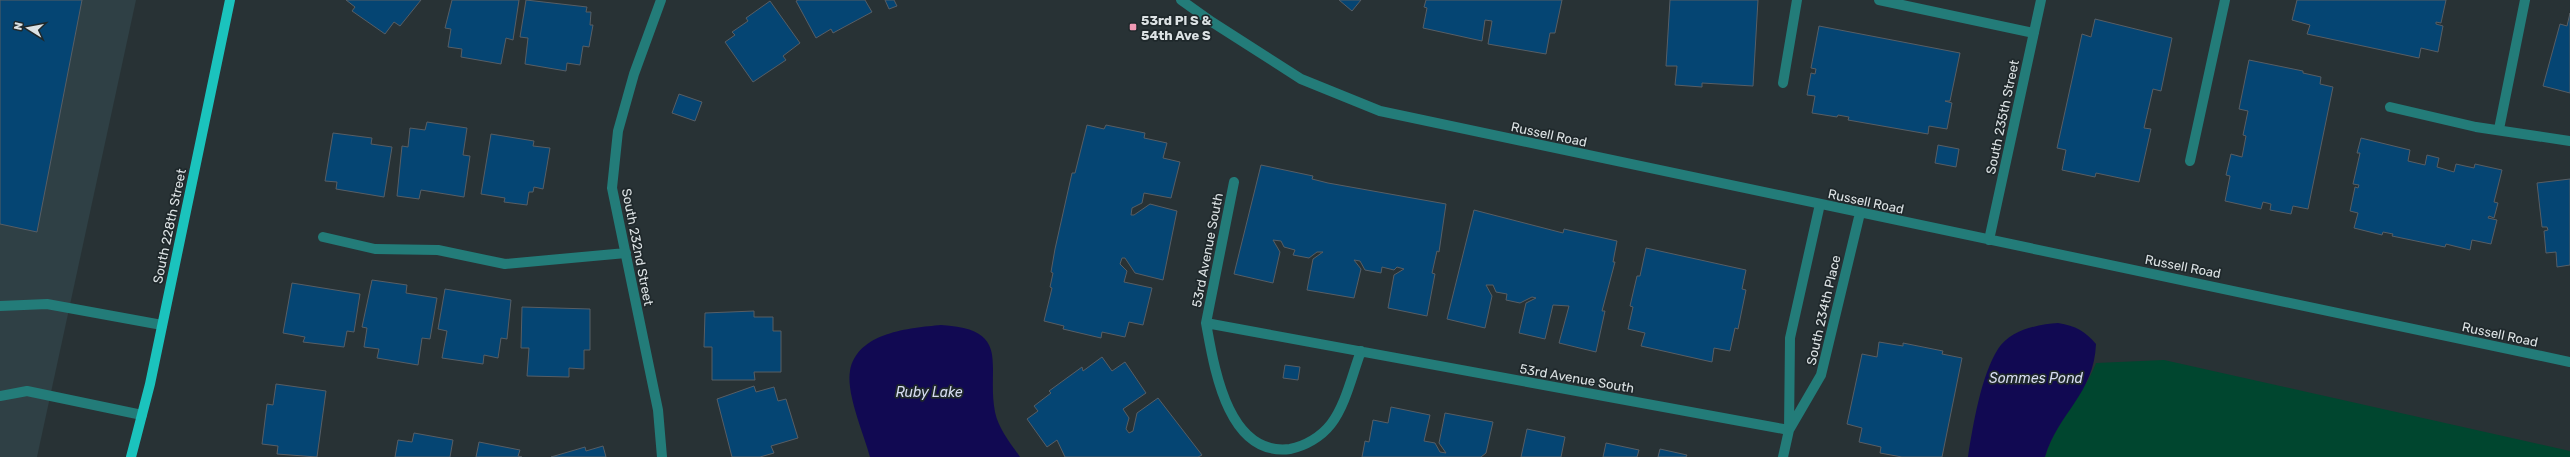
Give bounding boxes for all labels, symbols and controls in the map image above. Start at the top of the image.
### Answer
north arrow [8,8,48,48]
place label: 53rd Pl S & 54th Ave S [1141,13,1211,43]
text: N [12,21,26,31]
marker: 53rd Pl S & 54th Ave S [1128,22,1138,32]
street label: South 235th Street [1983,59,2022,176]
street label: Russell Road [1510,119,1588,150]
street label: South 228th Street [150,167,189,285]
street label: Russell Road [1827,186,1905,217]
street label: South 232nd Street [619,187,656,307]
street label: 53rd Avenue South [1189,192,1226,308]
street label: Russell Road [2144,252,2222,281]
street label: South 234th Place [1804,254,1843,367]
street label: Russell Road [2461,319,2539,350]
street label: 53rd Avenue South [1518,361,1635,396]
water label: Sommes Pond [1989,370,2084,387]
water label: Ruby Lake [895,384,963,401]

